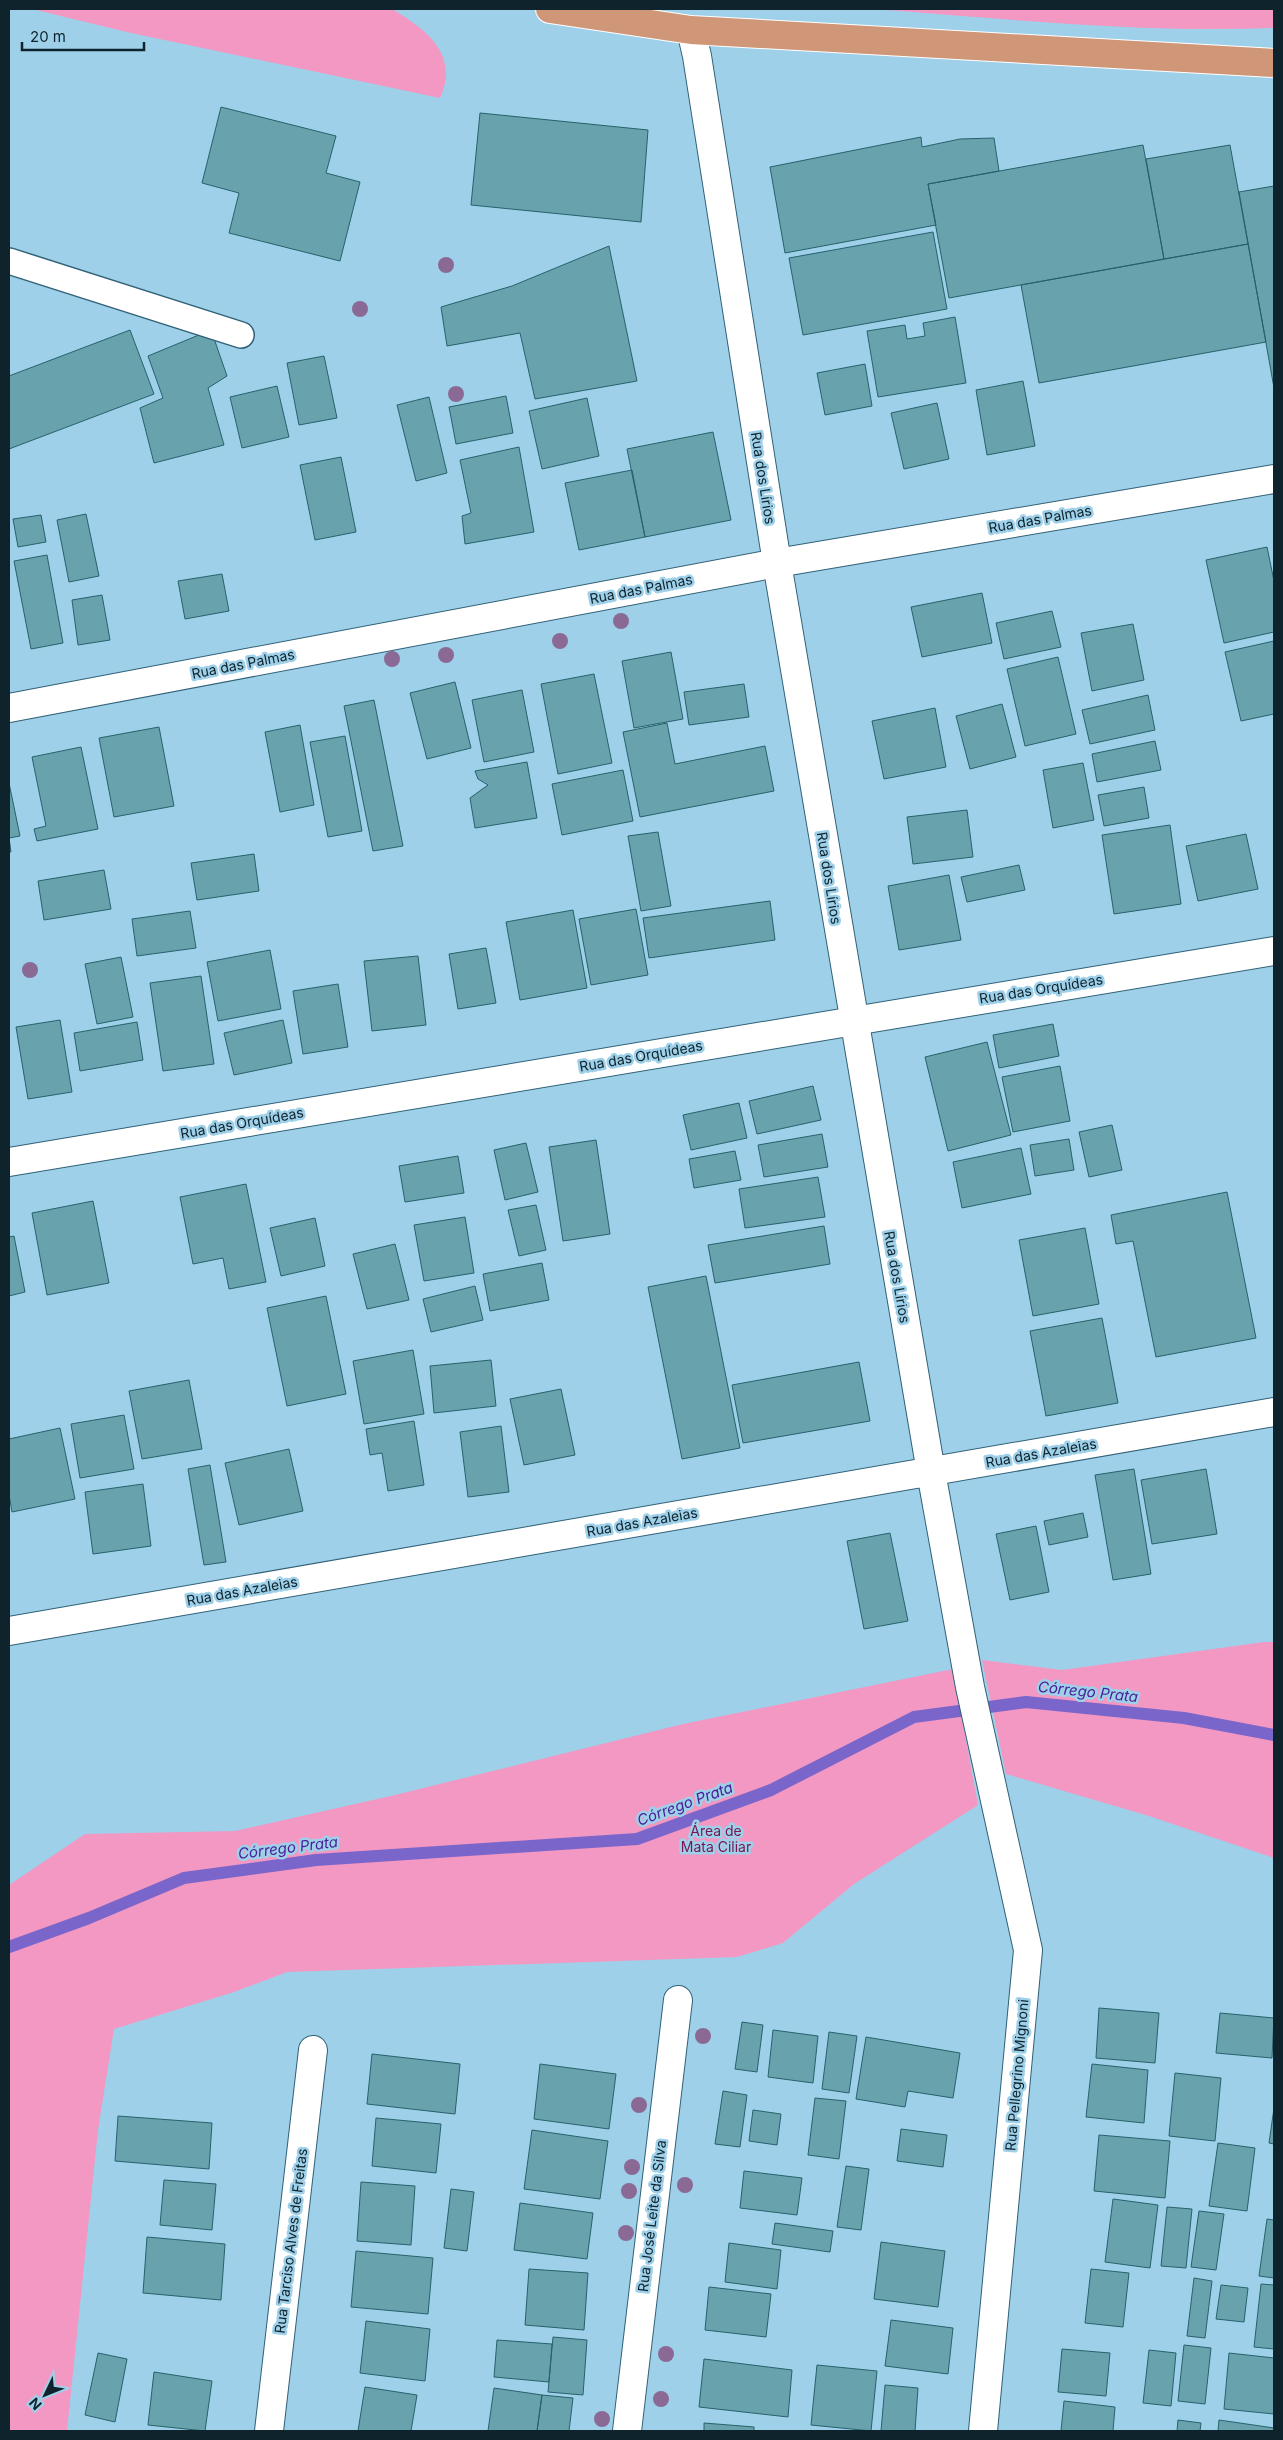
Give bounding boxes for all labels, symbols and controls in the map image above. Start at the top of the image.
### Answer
scale bar [22,20,145,52]
text: 20 m [30,27,66,46]
street label: Rua dos Lírios [748,430,779,525]
street label: Rua das Palmas [987,501,1093,536]
street label: Rua das Palmas [588,570,694,607]
street label: Rua das Palmas [190,645,296,682]
street label: Rua dos Lírios [814,830,845,925]
street label: Rua das Orquídeas [978,970,1104,1007]
street label: Rua das Orquídeas [578,1036,704,1075]
street label: Rua das Orquídeas [179,1103,305,1142]
street label: Rua dos Lírios [881,1229,914,1324]
street label: Rua das Azaleias [984,1434,1098,1471]
street label: Rua das Azaleias [585,1503,699,1540]
street label: Rua das Azaleias [185,1572,299,1609]
water label: Córrego Prata [1037,1677,1139,1706]
water label: Córrego Prata [634,1777,735,1830]
park label: Área de Mata Ciliar [681,1822,751,1855]
water label: Córrego Prata [237,1832,339,1863]
street label: Rua Pellegrino Mignoni [1001,1998,1032,2151]
street label: Rua José Leite da Silva [634,2139,669,2293]
street label: Rua Tarciso Alves de Freitas [271,2147,310,2334]
north arrow [20,2370,70,2420]
text: N [25,2395,45,2414]

